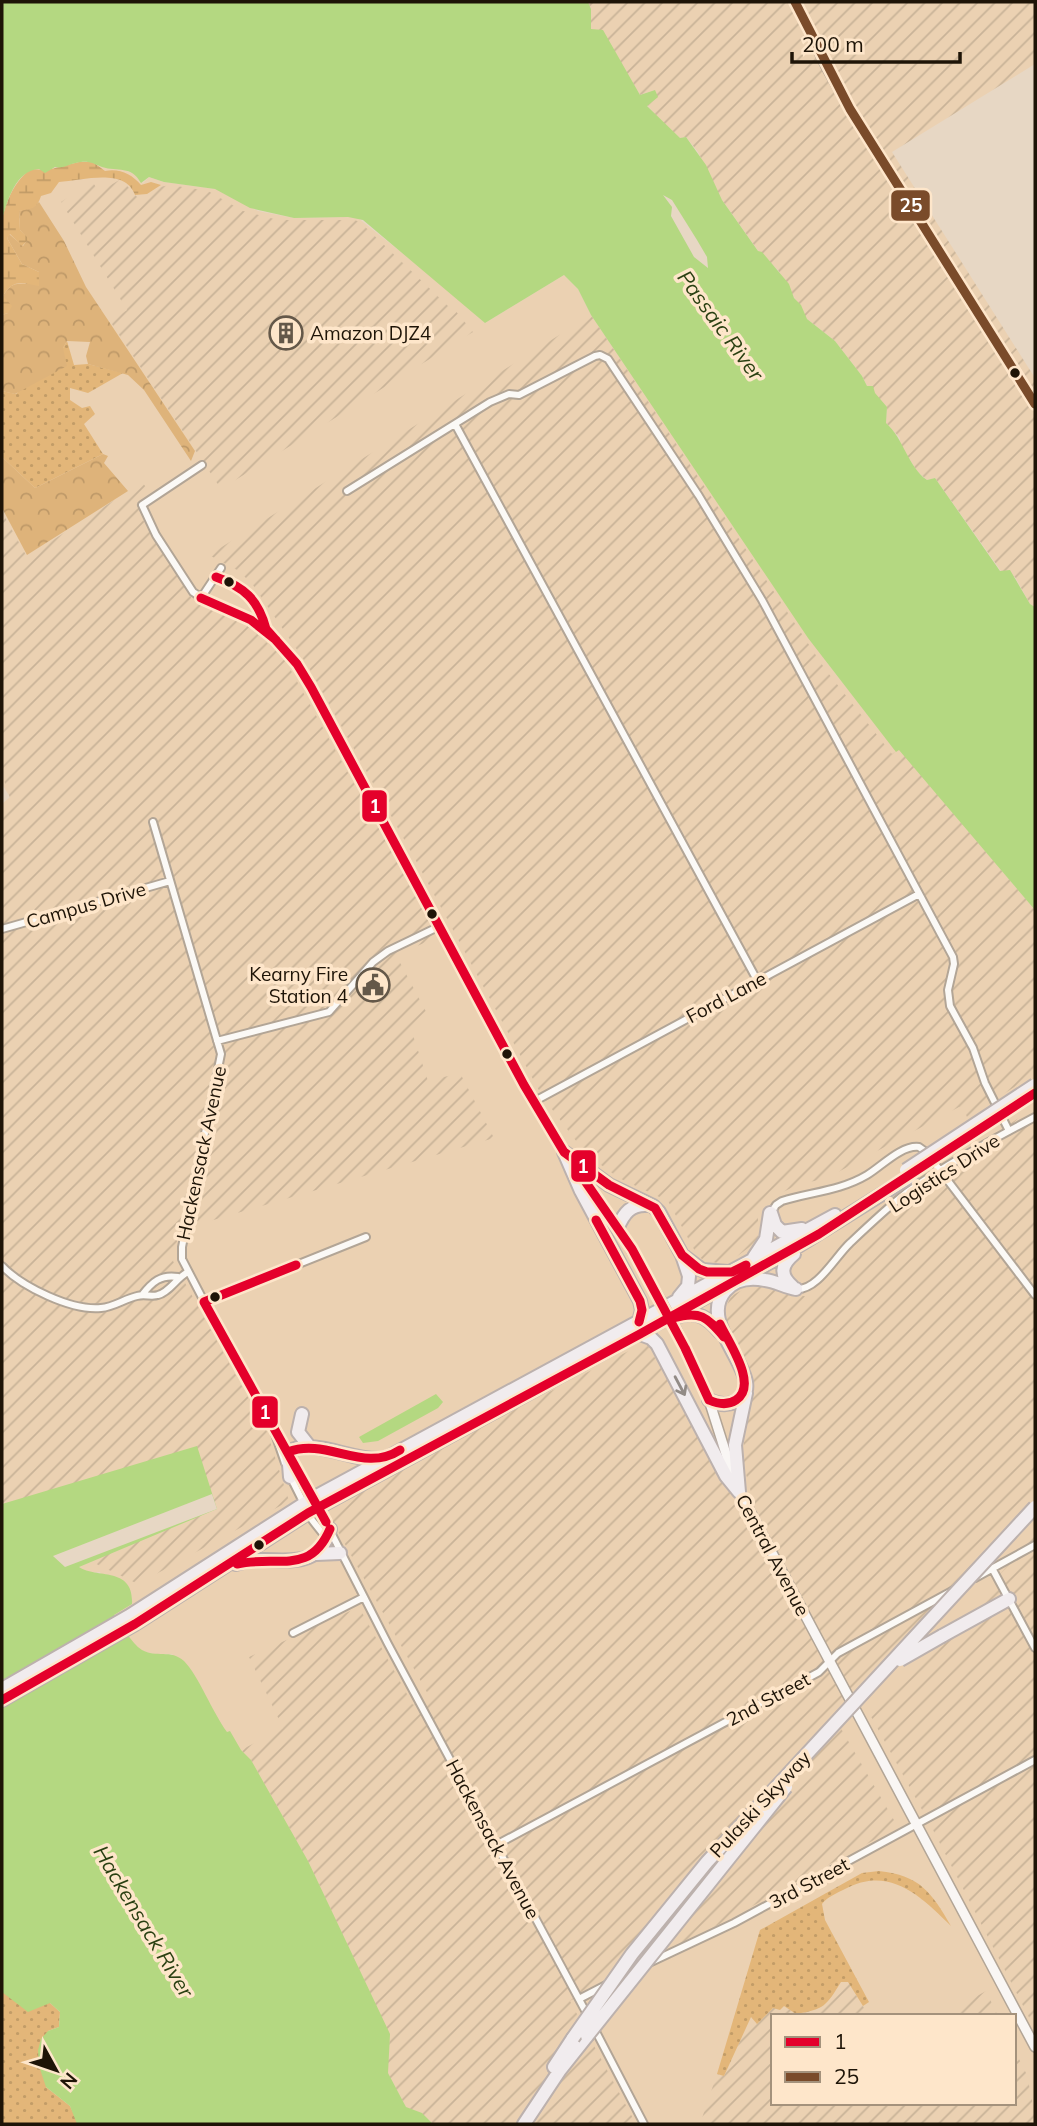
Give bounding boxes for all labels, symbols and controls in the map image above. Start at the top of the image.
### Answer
scale bar [792,21,960,65]
text: 200 m [802,31,864,57]
line badge: 25 [890,189,931,222]
text: 25 [900,193,922,217]
water label: Passaic River [672,265,770,386]
building icon: Amazon DJZ4 [267,314,305,352]
place label: Amazon DJZ4 [310,321,431,345]
unlabelled marker [1008,366,1022,380]
unlabelled marker [222,575,236,589]
line badge: 1 [361,789,388,823]
text: 1 [369,794,381,818]
street label: Campus Drive [23,876,149,934]
unlabelled marker [425,907,439,921]
place label: Kearny Fire Station 4 [249,962,348,1008]
public building icon: Kearny Fire Station 4 [354,966,392,1004]
street label: Ford Lane [682,966,770,1028]
unlabelled marker [500,1047,514,1061]
street label: Hackensack Avenue [171,1064,231,1242]
street label: Logistics Drive [884,1128,1004,1218]
line badge: 1 [570,1149,597,1183]
text: 1 [577,1154,589,1178]
unlabelled marker [208,1290,222,1304]
one-way arrow [673,1375,687,1396]
line badge: 1 [251,1395,279,1429]
text: 1 [259,1400,271,1424]
street label: Central Avenue [731,1490,815,1620]
unlabelled marker [252,1538,266,1552]
street label: 2nd Street [722,1667,814,1731]
street label: Pulaski Skyway [704,1746,816,1862]
street label: Hackensack Avenue [441,1755,545,1923]
water label: Hackensack River [88,1840,200,2003]
street label: 3rd Street [765,1852,853,1914]
legend [771,2014,1016,2105]
text: 1 [834,2028,847,2054]
north arrow [21,2035,91,2105]
text: 25 [834,2063,859,2089]
text: N [55,2068,83,2094]

